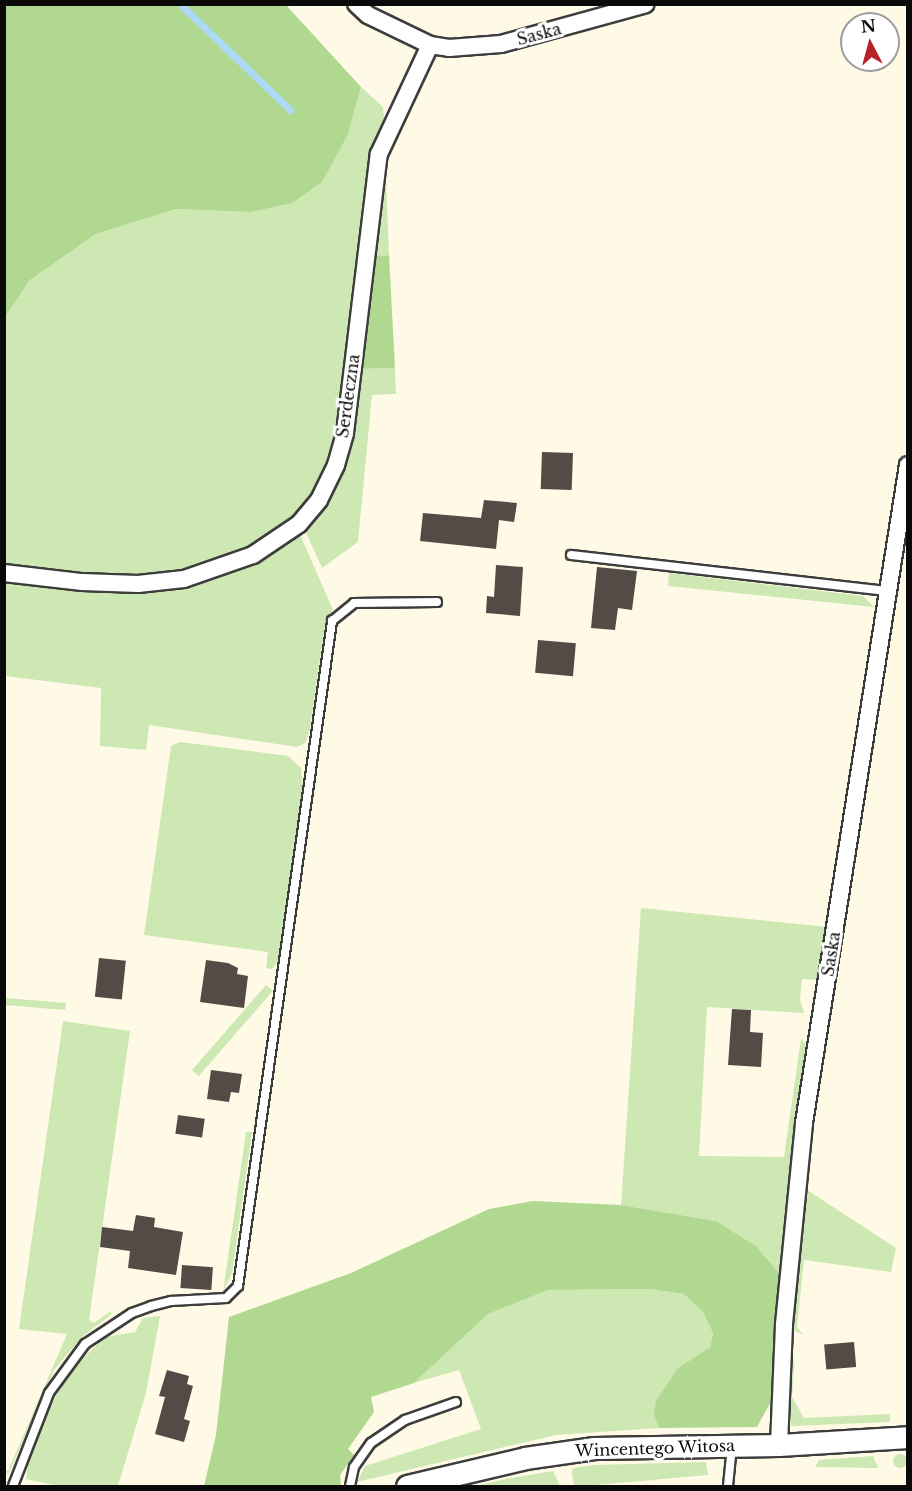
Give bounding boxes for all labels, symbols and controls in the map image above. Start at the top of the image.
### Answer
north arrow [840,12,900,72]
text: N [860,15,877,37]
street label: Saska [515,19,563,49]
street label: Serdeczna [333,353,363,439]
street label: Saska [818,930,844,978]
street label: Wincentego Witosa [574,1436,736,1460]

